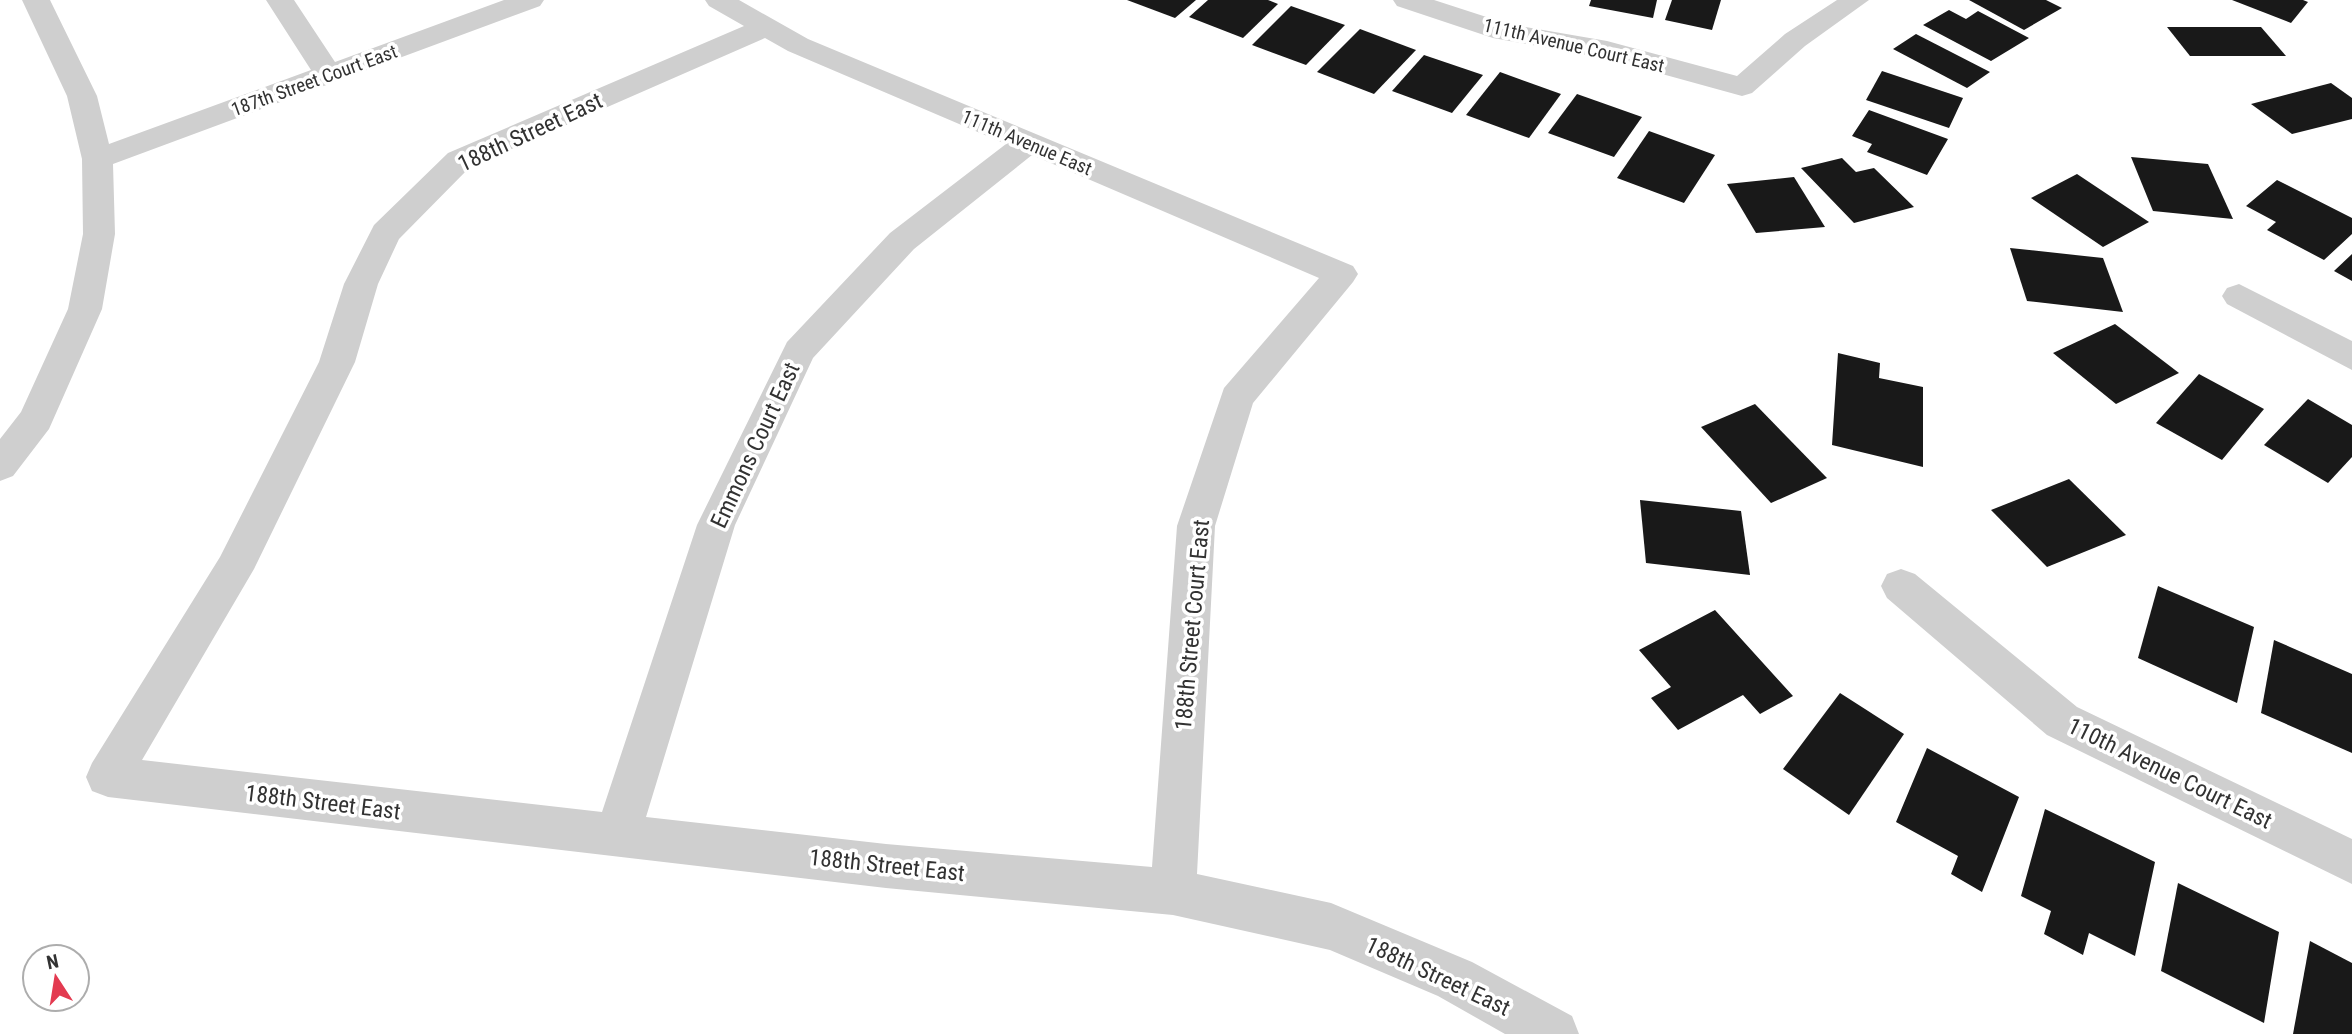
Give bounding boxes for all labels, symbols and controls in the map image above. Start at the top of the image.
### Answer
street label: 111th Avenue Court East [1481,13,1667,77]
street label: 187th Street Court East [228,40,400,121]
street label: 188th Street East [454,87,607,178]
street label: 111th Avenue East [958,105,1095,180]
street label: Emmons Court East [705,358,806,532]
street label: 188th Street Court East [1170,519,1215,732]
street label: 110th Avenue Court East [2063,712,2276,835]
street label: 188th Street East [244,780,402,825]
street label: 188th Street East [808,844,966,887]
street label: 188th Street East [1361,931,1514,1022]
north arrow [21,943,91,1013]
text: N [44,949,61,974]

